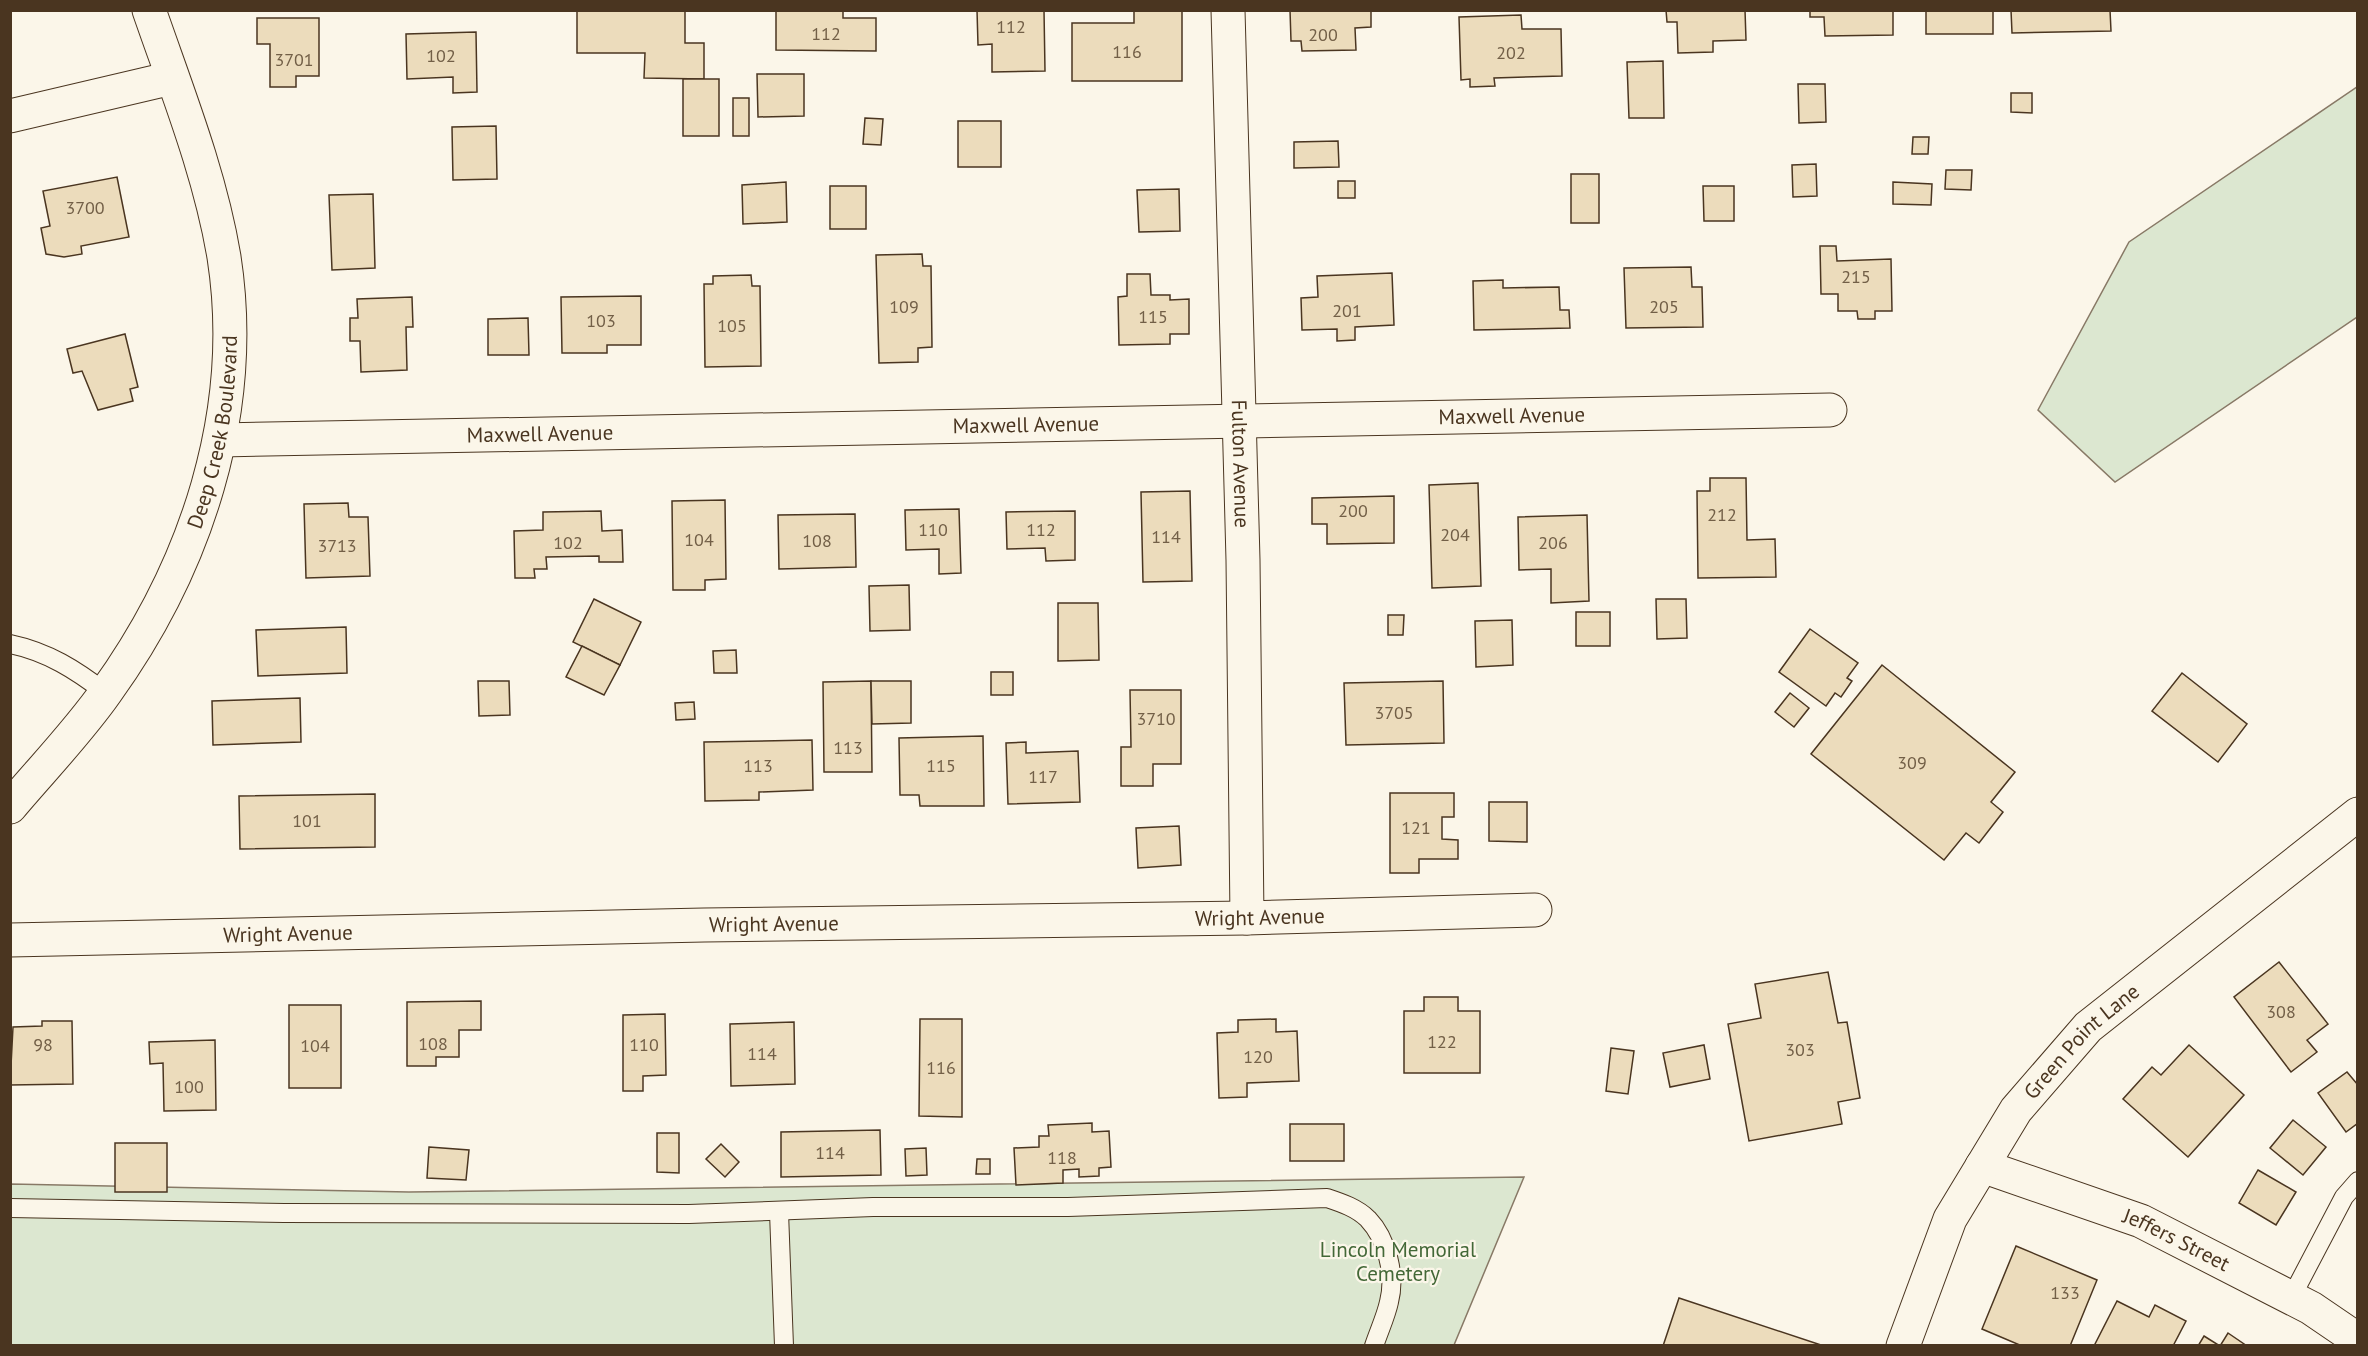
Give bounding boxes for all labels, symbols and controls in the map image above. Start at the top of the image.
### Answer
house number: 112 [996,15,1026,38]
house number: 112 [811,22,841,45]
house number: 200 [1308,23,1338,46]
house number: 116 [1112,40,1142,63]
house number: 202 [1496,41,1526,64]
house number: 102 [426,44,456,67]
house number: 3701 [274,48,314,71]
house number: 3700 [65,196,105,219]
house number: 215 [1841,265,1871,288]
house number: 109 [889,295,919,318]
house number: 205 [1649,295,1679,318]
house number: 201 [1332,299,1362,322]
house number: 115 [1138,305,1168,328]
house number: 103 [586,309,616,332]
house number: 105 [717,314,747,337]
street label: Deep Creek Boulevard [181,335,243,532]
street label: Fulton Avenue [1226,399,1256,528]
street label: Maxwell Avenue [1438,401,1585,430]
street label: Maxwell Avenue [952,410,1099,439]
street label: Maxwell Avenue [466,419,613,448]
house number: 200 [1338,499,1368,522]
house number: 212 [1707,503,1737,526]
house number: 110 [918,518,948,541]
house number: 112 [1026,518,1056,541]
house number: 204 [1440,523,1470,546]
house number: 114 [1151,525,1181,548]
house number: 104 [684,528,714,551]
house number: 108 [802,529,832,552]
house number: 102 [553,531,583,554]
house number: 206 [1538,531,1568,554]
house number: 3713 [317,534,357,557]
house number: 3705 [1374,701,1414,724]
house number: 3710 [1136,707,1176,730]
house number: 113 [833,736,863,759]
house number: 309 [1897,751,1927,774]
house number: 113 [743,754,773,777]
house number: 115 [926,754,956,777]
house number: 117 [1028,765,1058,788]
house number: 101 [292,809,322,832]
house number: 121 [1401,816,1431,839]
street label: Wright Avenue [1195,902,1325,932]
street label: Wright Avenue [709,909,839,938]
street label: Wright Avenue [223,919,353,948]
street label: Green Point Lane [2018,978,2145,1105]
house number: 308 [2266,1000,2296,1023]
house number: 122 [1427,1030,1457,1053]
house number: 108 [418,1032,448,1055]
house number: 98 [33,1033,53,1056]
house number: 110 [629,1033,659,1056]
house number: 104 [300,1034,330,1057]
house number: 303 [1785,1038,1815,1061]
house number: 114 [747,1042,777,1065]
house number: 120 [1243,1045,1273,1068]
house number: 116 [926,1056,956,1079]
house number: 100 [174,1075,204,1098]
house number: 114 [815,1141,845,1164]
house number: 118 [1047,1146,1077,1169]
street label: Jeffers Street [2119,1201,2234,1277]
park label: Lincoln Memorial Cemetery [1320,1236,1476,1287]
house number: 133 [2050,1281,2080,1304]

